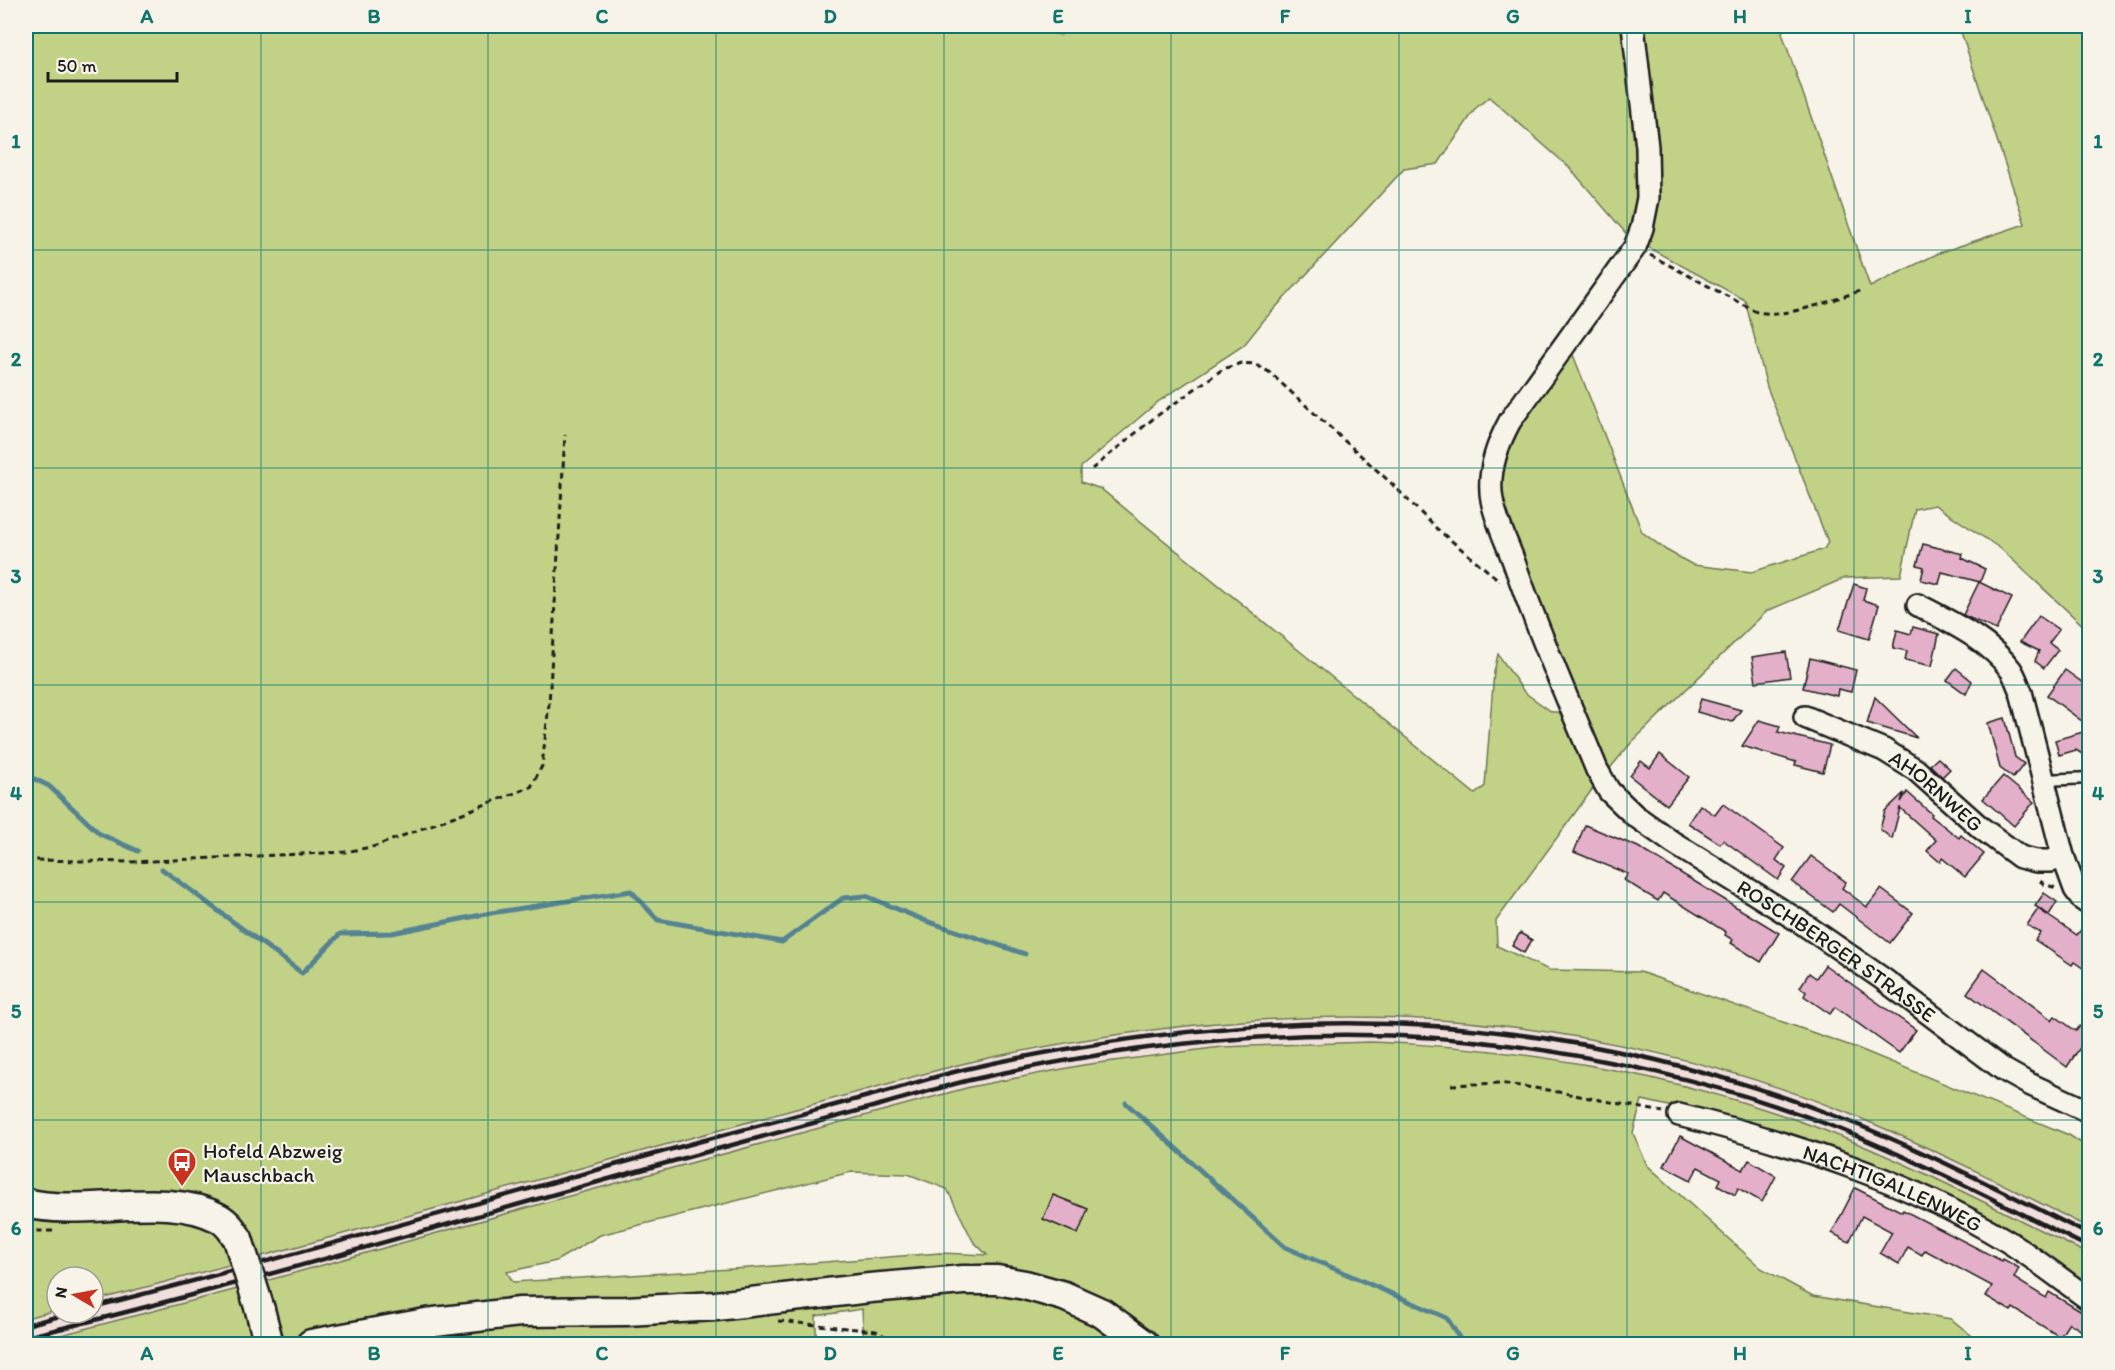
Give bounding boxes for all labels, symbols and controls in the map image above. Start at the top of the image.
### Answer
text: A [140,4,154,28]
text: B [368,4,381,28]
text: C [596,4,609,28]
text: D [823,4,837,28]
text: E [1052,4,1064,28]
text: F [1280,4,1291,28]
text: G [1506,4,1520,28]
text: H [1733,4,1747,28]
text: I [1964,4,1972,28]
scale bar [48,45,177,83]
text: 50 m [57,55,97,77]
text: 1 [11,129,21,153]
text: 1 [2093,129,2103,153]
text: 2 [11,347,22,371]
text: 2 [2093,347,2104,371]
text: 3 [11,564,22,588]
text: 3 [2093,564,2104,588]
street label: AHORNWEG [1885,744,1988,837]
text: 4 [10,781,22,805]
text: 4 [2092,781,2104,805]
street label: ROSCHBERGER STRASSE [1733,874,1941,1027]
text: 5 [11,999,22,1023]
text: 5 [2093,999,2104,1023]
place label: Hofeld Abzweig Mauschbach [203,1138,343,1187]
street label: NACHTIGALLENWEG [1800,1139,1986,1237]
bus stop icon: Hofeld Abzweig Mauschbach [166,1146,198,1188]
text: 6 [11,1216,22,1240]
text: 6 [2093,1216,2104,1240]
north arrow [45,1265,105,1325]
text: N [50,1286,71,1299]
text: A [140,1341,154,1365]
text: B [368,1341,381,1365]
text: C [596,1341,609,1365]
text: D [823,1341,837,1365]
text: E [1052,1341,1064,1365]
text: F [1280,1341,1291,1365]
text: G [1506,1341,1520,1365]
text: H [1733,1341,1747,1365]
text: I [1964,1341,1972,1365]

